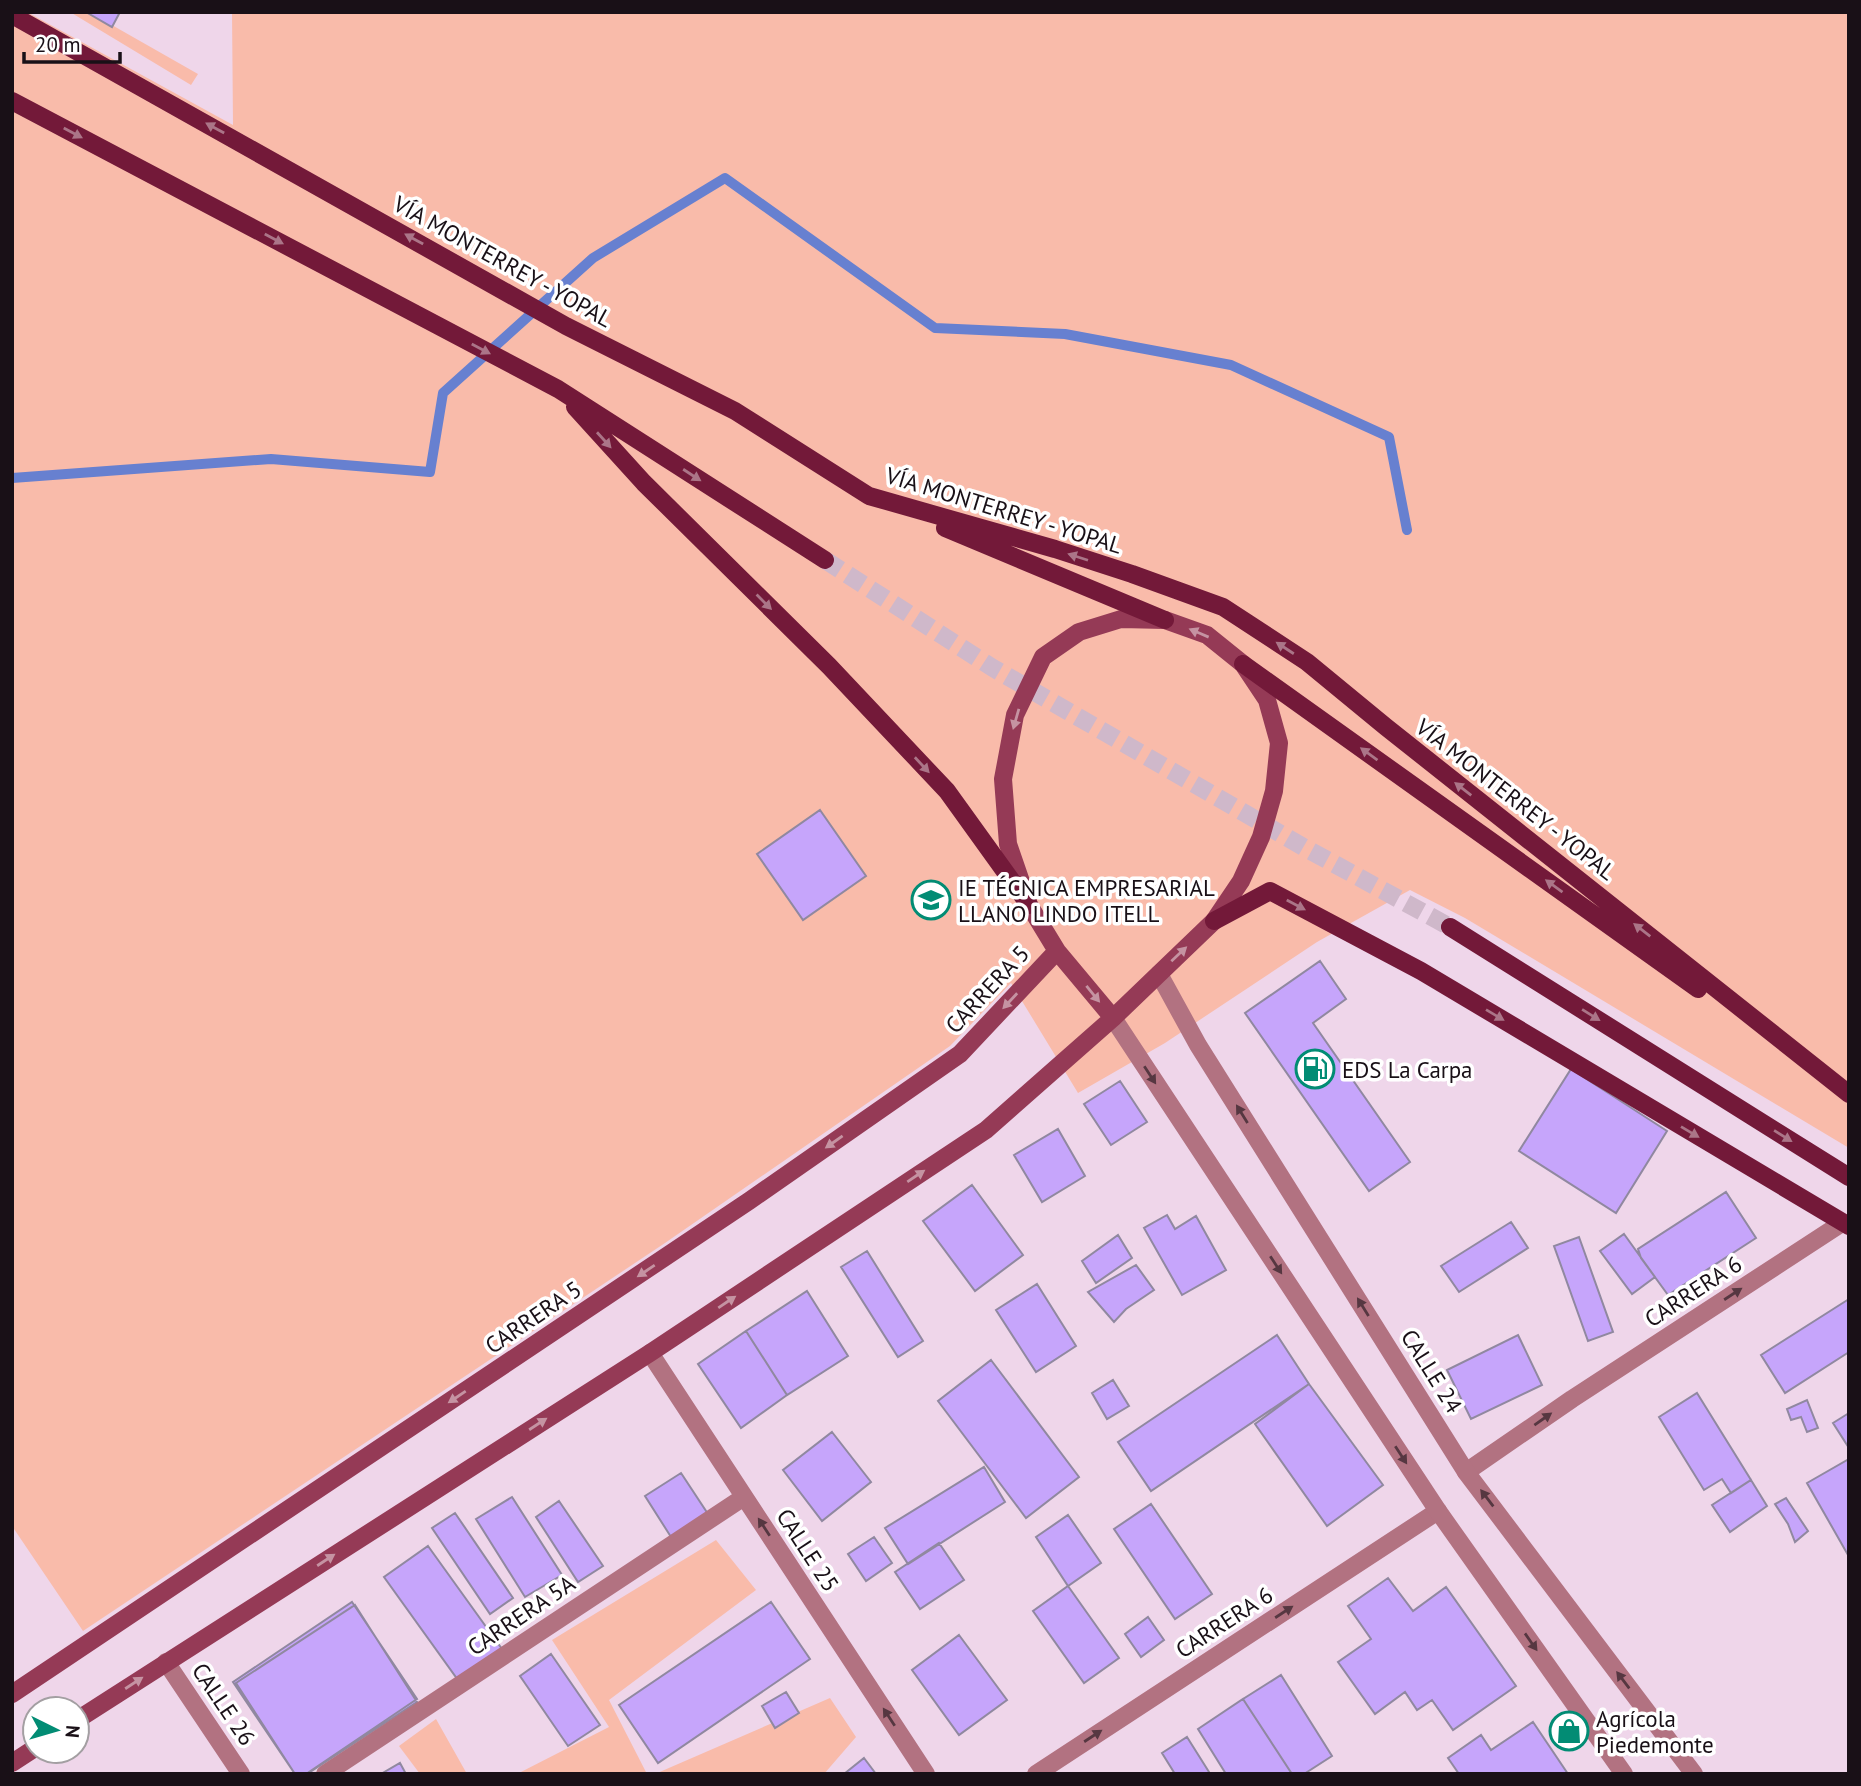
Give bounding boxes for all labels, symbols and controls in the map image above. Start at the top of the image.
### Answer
scale bar [24,21,121,65]
text: 20 m [35,31,81,58]
one-way arrow [205,122,225,134]
one-way arrow [63,127,82,139]
street label: VÍA MONTERREY - YOPAL [388,188,617,333]
one-way arrow [264,233,284,245]
one-way arrow [404,233,423,245]
one-way arrow [471,343,491,355]
one-way arrow [596,431,612,449]
street label: VÍA MONTERREY - YOPAL [881,460,1126,560]
one-way arrow [683,468,702,481]
one-way arrow [1068,551,1089,562]
one-way arrow [755,593,772,610]
one-way arrow [1189,627,1209,639]
one-way arrow [1276,641,1294,655]
one-way arrow [1010,709,1020,730]
street label: VÍA MONTERREY - YOPAL [1410,711,1622,886]
one-way arrow [1360,747,1378,761]
one-way arrow [914,756,930,773]
one-way arrow [1455,781,1473,796]
place label: IE TÉCNICA EMPRESARIAL LLANO LINDO ITELL [958,873,1215,928]
school or university icon: IE TÉCNICA EMPRESARIAL LLANO LINDO ITELL [910,879,952,921]
one-way arrow [1545,879,1563,893]
one-way arrow [1286,899,1306,911]
one-way arrow [1633,923,1651,938]
street label: CARRERA 5 [939,939,1035,1039]
one-way arrow [1171,946,1188,962]
one-way arrow [1085,986,1100,1003]
one-way arrow [1002,992,1019,1009]
one-way arrow [1486,1009,1505,1022]
one-way arrow [1581,1009,1600,1022]
fuel station icon: EDS La Carpa [1294,1048,1336,1090]
place label: EDS La Carpa [1342,1055,1473,1084]
one-way arrow [1143,1066,1156,1085]
one-way arrow [1236,1105,1249,1124]
one-way arrow [1681,1126,1700,1138]
one-way arrow [1774,1129,1793,1142]
one-way arrow [825,1135,843,1149]
one-way arrow [907,1170,926,1183]
street label: CARRERA 6 [1639,1249,1747,1333]
one-way arrow [1269,1255,1282,1275]
one-way arrow [636,1264,656,1277]
street label: CARRERA 5 [479,1274,587,1360]
one-way arrow [1724,1287,1742,1301]
one-way arrow [718,1295,736,1309]
one-way arrow [1357,1297,1370,1317]
street label: CALLE 24 [1395,1324,1469,1419]
one-way arrow [447,1390,466,1403]
one-way arrow [1534,1412,1552,1426]
one-way arrow [528,1418,548,1431]
one-way arrow [1394,1446,1408,1464]
one-way arrow [1480,1489,1494,1507]
street label: CALLE 25 [770,1503,846,1597]
one-way arrow [757,1517,770,1537]
one-way arrow [316,1553,335,1566]
street label: CARRERA 5A [462,1568,581,1662]
street label: CARRERA 6 [1170,1580,1278,1664]
one-way arrow [1274,1606,1293,1619]
one-way arrow [1524,1633,1538,1651]
street label: CALLE 26 [186,1657,262,1751]
one-way arrow [1617,1671,1631,1689]
one-way arrow [124,1676,144,1689]
north arrow [21,1695,91,1765]
place label: Agrícola Piedemonte [1596,1704,1714,1759]
one-way arrow [882,1708,896,1726]
shop icon: Agrícola Piedemonte [1548,1710,1590,1752]
text: N [60,1724,85,1739]
one-way arrow [1083,1730,1103,1743]

